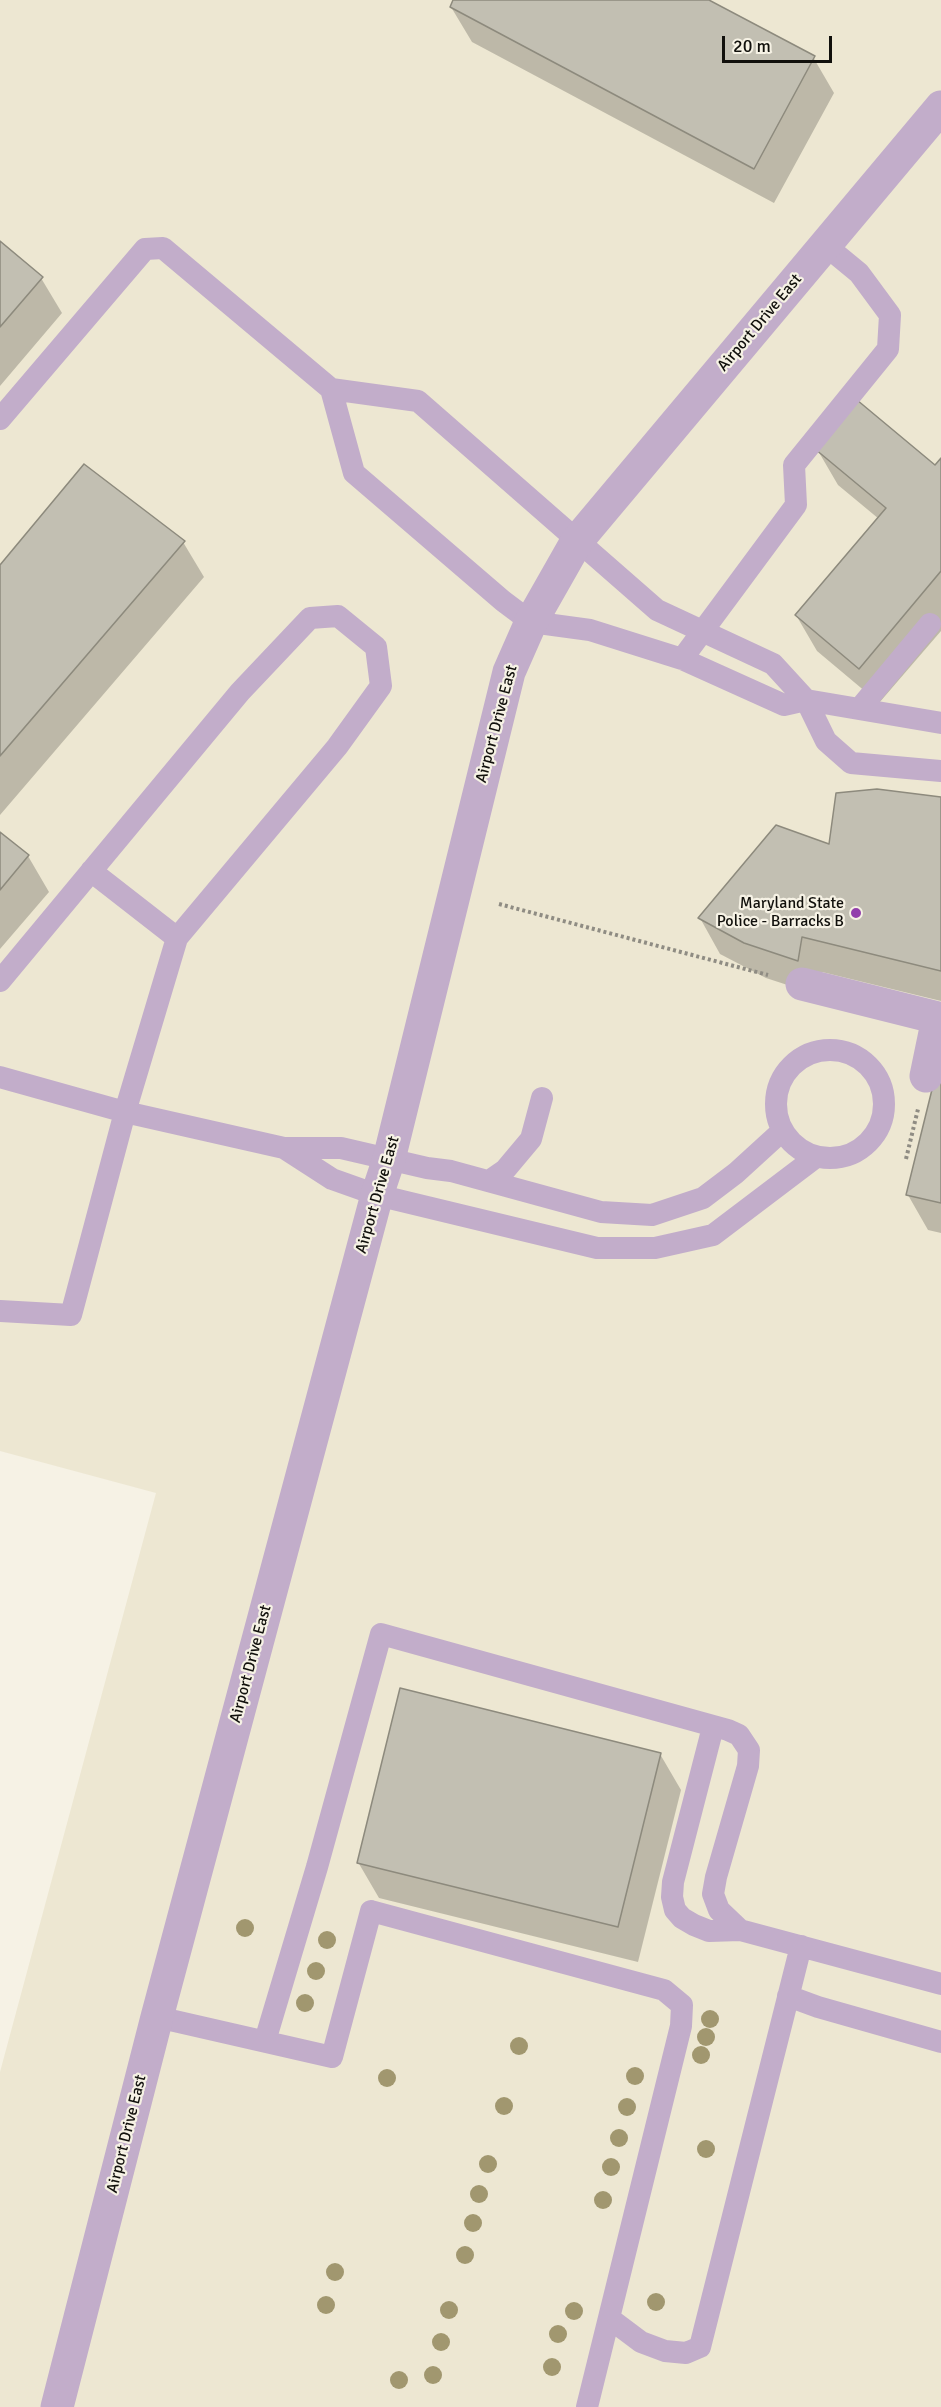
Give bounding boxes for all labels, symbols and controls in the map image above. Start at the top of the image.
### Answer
scale bar [725,24,834,62]
text: 20 m [733,35,771,57]
street label: Airport Drive East [714,270,806,376]
street label: Airport Drive East [472,663,522,785]
place label: Maryland State Police - Barracks B [717,894,844,932]
marker: Maryland State Police - Barracks B [849,906,863,920]
street label: Airport Drive East [352,1134,404,1256]
street label: Airport Drive East [226,1603,276,1725]
street label: Airport Drive East [103,2073,151,2195]

